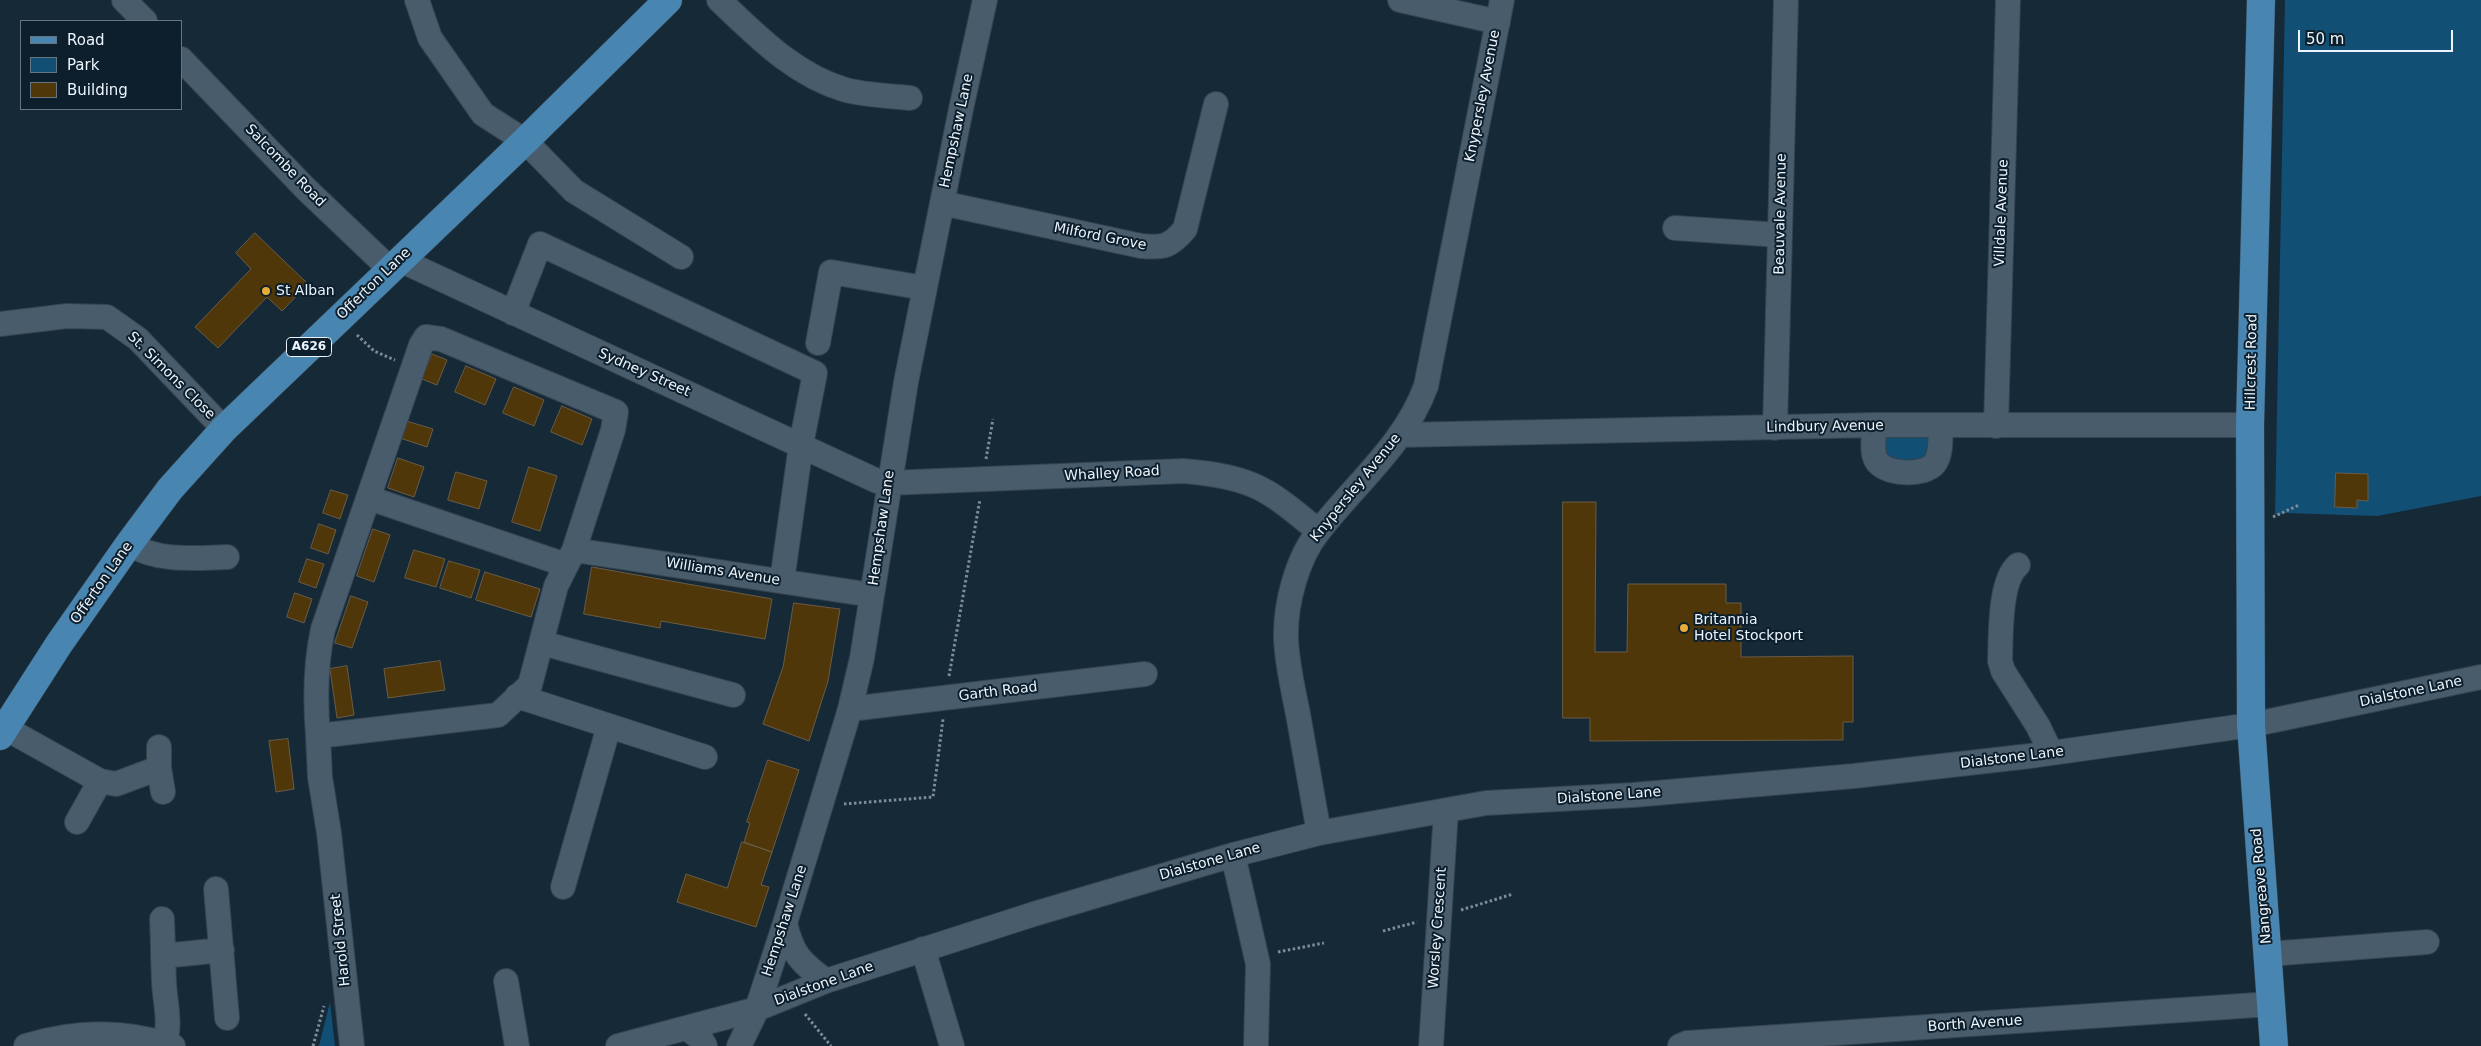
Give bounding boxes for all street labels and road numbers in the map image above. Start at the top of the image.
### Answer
street label: Knypersley Avenue [1462,29,1504,163]
street label: Hempshaw Lane [937,72,977,190]
street label: Salcombe Road [241,121,329,211]
street label: Beauvale Avenue [1772,153,1790,275]
street label: Villdale Avenue [1992,159,2012,267]
street label: Milford Grove [1052,220,1148,254]
street label: Offerton Lane [334,245,414,323]
street label: Hillcrest Road [2243,314,2261,410]
street label: St. Simons Close [124,329,218,423]
road number: A626 [286,338,332,357]
street label: Sydney Street [595,345,693,401]
street label: Lindbury Avenue [1766,418,1884,436]
street label: Knypersley Avenue [1307,431,1405,545]
street label: Whalley Road [1064,463,1160,485]
street label: Hempshaw Lane [866,469,898,587]
street label: Offerton Lane [68,539,136,627]
street label: Williams Avenue [665,555,781,589]
street label: Dialstone Lane [2358,673,2464,711]
street label: Garth Road [958,679,1038,705]
street label: Dialstone Lane [1959,743,2065,773]
street label: Dialstone Lane [1556,784,1662,808]
street label: Nangreave Road [2249,828,2275,944]
street label: Dialstone Lane [1158,840,1262,884]
street label: Hempshaw Lane [759,863,811,979]
street label: Worsley Crescent [1425,867,1451,989]
street label: Harold Street [328,893,354,987]
street label: Dialstone Lane [772,958,876,1010]
street label: Borth Avenue [1927,1012,2023,1036]

